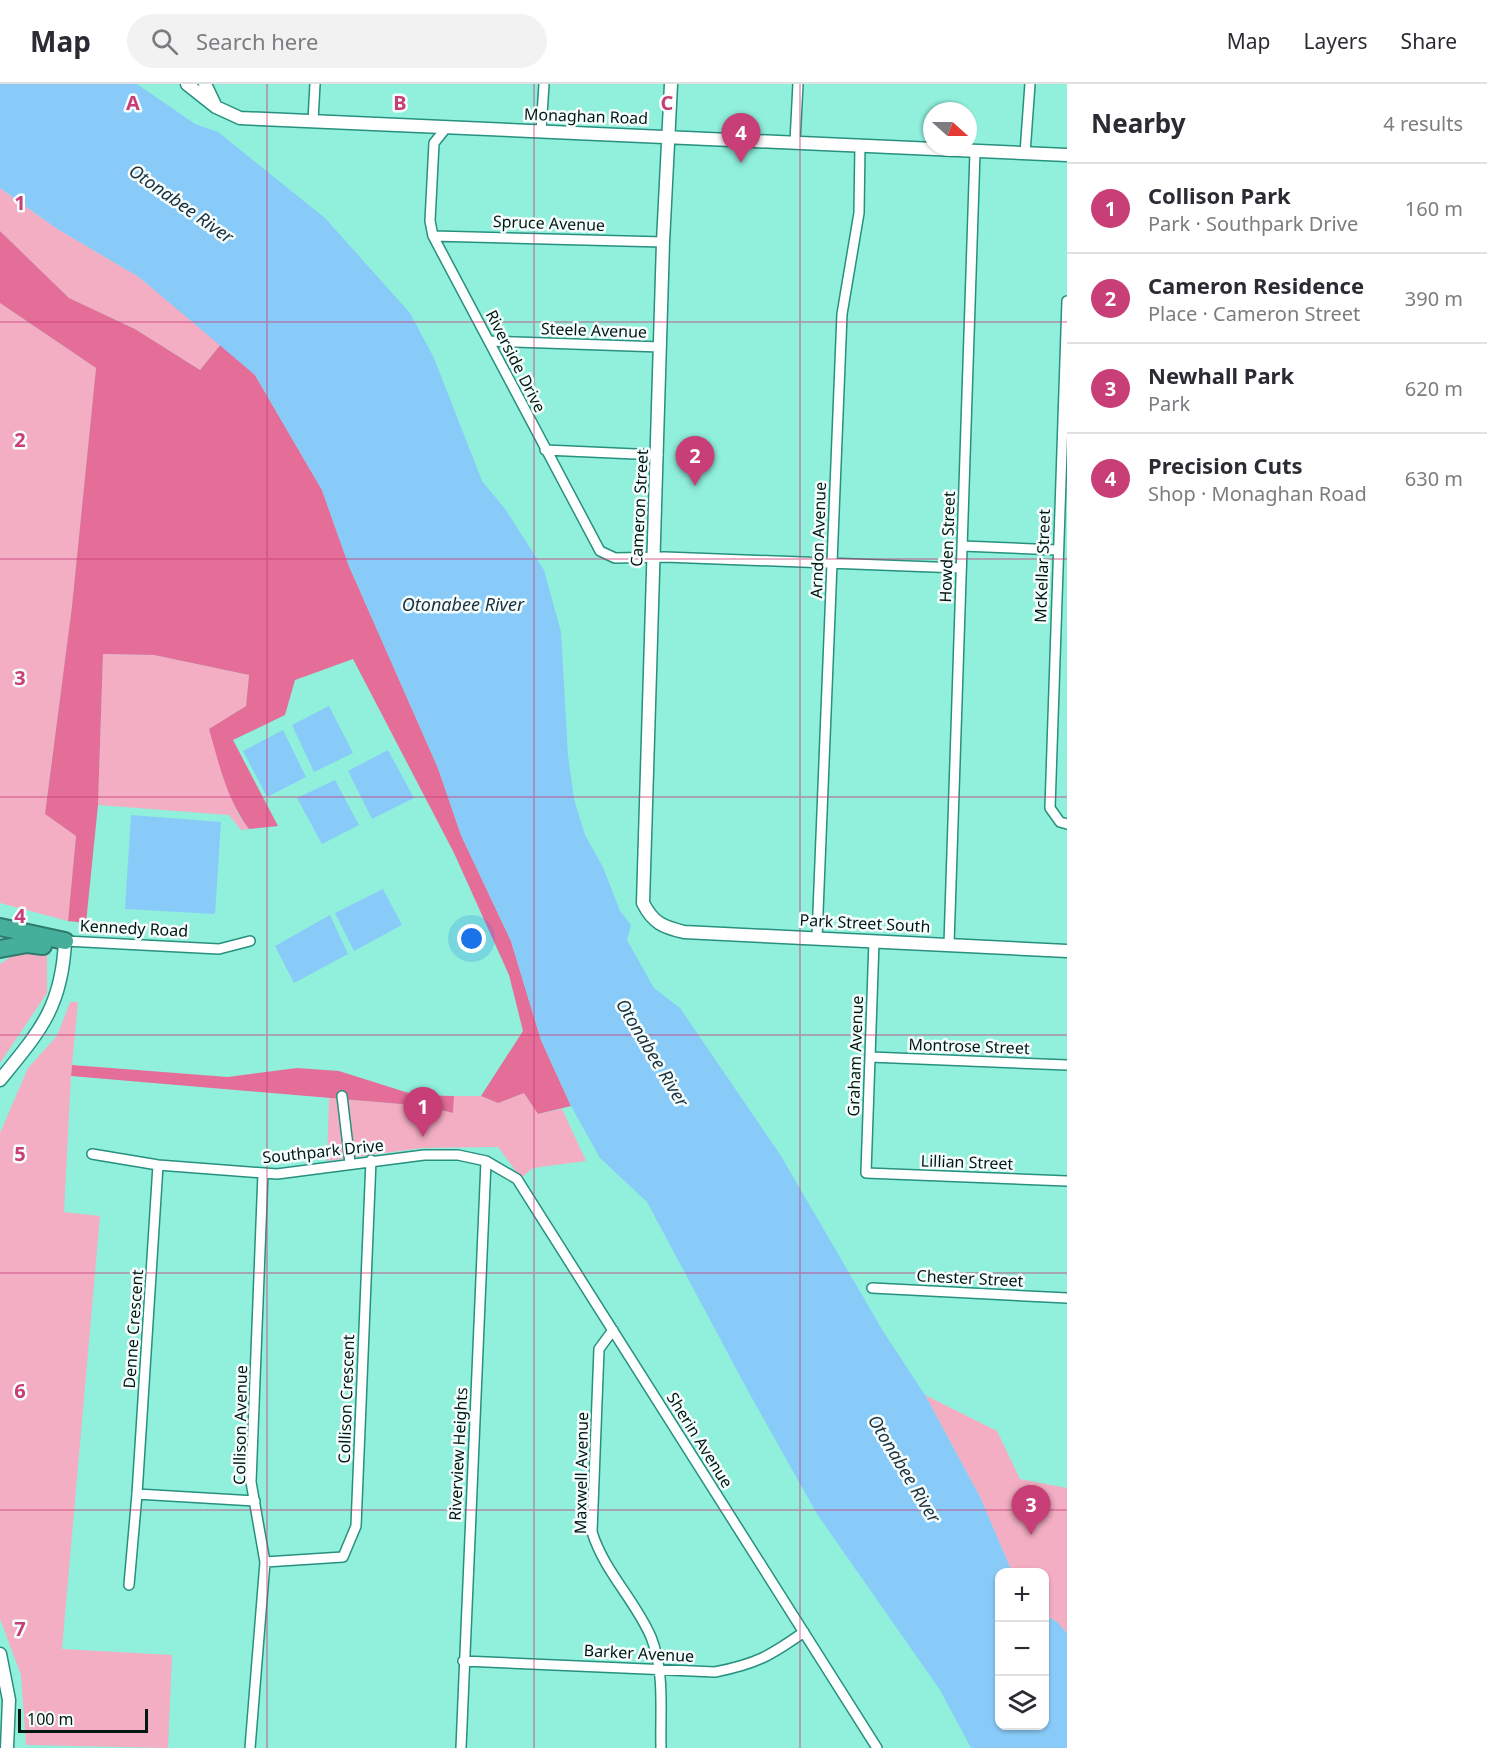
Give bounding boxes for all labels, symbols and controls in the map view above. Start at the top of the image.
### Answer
search box [127,14,547,68]
text: Map [30,22,91,60]
icon: search [148,25,181,58]
text: Search here [196,26,318,56]
text: Map [1227,27,1271,55]
text: Layers [1304,27,1368,55]
text: Share [1401,27,1457,55]
text: A [126,89,140,116]
text: B [393,89,407,116]
text: C [661,89,674,116]
north arrow [923,102,977,156]
street label: Monaghan Road [524,103,648,129]
text: Nearby [1091,105,1186,141]
text: 4 results [1383,110,1463,137]
pin: 4 [722,113,760,163]
water label: Otonabee River [125,158,239,249]
text: Collison Park [1148,180,1291,210]
text: 1 [14,189,26,216]
text: 1 [1105,195,1116,222]
text: 160 m [1405,195,1463,222]
street label: Spruce Avenue [493,210,605,236]
text: Park · Southpark Drive [1148,210,1358,237]
text: Cameron Residence [1148,270,1364,300]
text: 2 [1105,285,1116,312]
text: 390 m [1405,285,1463,312]
text: Place · Cameron Street [1148,300,1360,327]
street label: Riverside Drive [481,306,551,416]
street label: Steele Avenue [541,317,647,343]
text: Newhall Park [1148,360,1294,390]
text: 3 [1105,375,1116,402]
text: 620 m [1405,375,1463,402]
text: Park [1148,390,1190,417]
text: 2 [14,426,26,453]
pin: 2 [676,436,714,486]
street label: Cameron Street [625,448,653,567]
text: Precision Cuts [1148,450,1303,480]
text: 4 [1105,465,1116,492]
text: 630 m [1405,465,1463,492]
text: Shop · Monaghan Road [1148,480,1367,507]
street label: Arndon Avenue [805,481,831,599]
street label: Howden Street [934,491,960,603]
street label: McKellar Street [1029,509,1055,623]
water label: Otonabee River [402,592,525,616]
text: 3 [14,664,26,691]
text: 4 [14,902,26,929]
street label: Park Street South [799,909,931,937]
street label: Kennedy Road [79,914,189,942]
your location [457,924,486,953]
water label: Otonabee River [611,994,695,1112]
street label: Graham Avenue [842,995,868,1117]
street label: Montrose Street [908,1033,1030,1059]
pin: 1 [404,1088,442,1137]
street label: Southpark Drive [261,1134,385,1168]
text: 5 [14,1140,26,1167]
street label: Lillian Street [920,1149,1014,1175]
street label: Chester Street [916,1264,1024,1292]
street label: Denne Crescent [118,1269,148,1389]
street label: Collison Crescent [333,1334,359,1464]
street label: Collison Avenue [228,1365,252,1485]
text: 6 [14,1377,26,1404]
street label: Riverview Heights [444,1387,472,1521]
street label: Sherin Avenue [662,1388,738,1492]
water label: Otonabee River [863,1410,947,1528]
street label: Maxwell Avenue [569,1412,593,1534]
pin: 3 [1012,1486,1050,1535]
map controls [995,1568,1049,1730]
button: + [995,1568,1049,1622]
text: 7 [14,1615,26,1642]
button: − [995,1622,1049,1676]
street label: Barker Avenue [583,1639,695,1667]
button: layers [995,1676,1049,1730]
scale bar [18,1706,148,1734]
text: 100 m [27,1708,74,1730]

